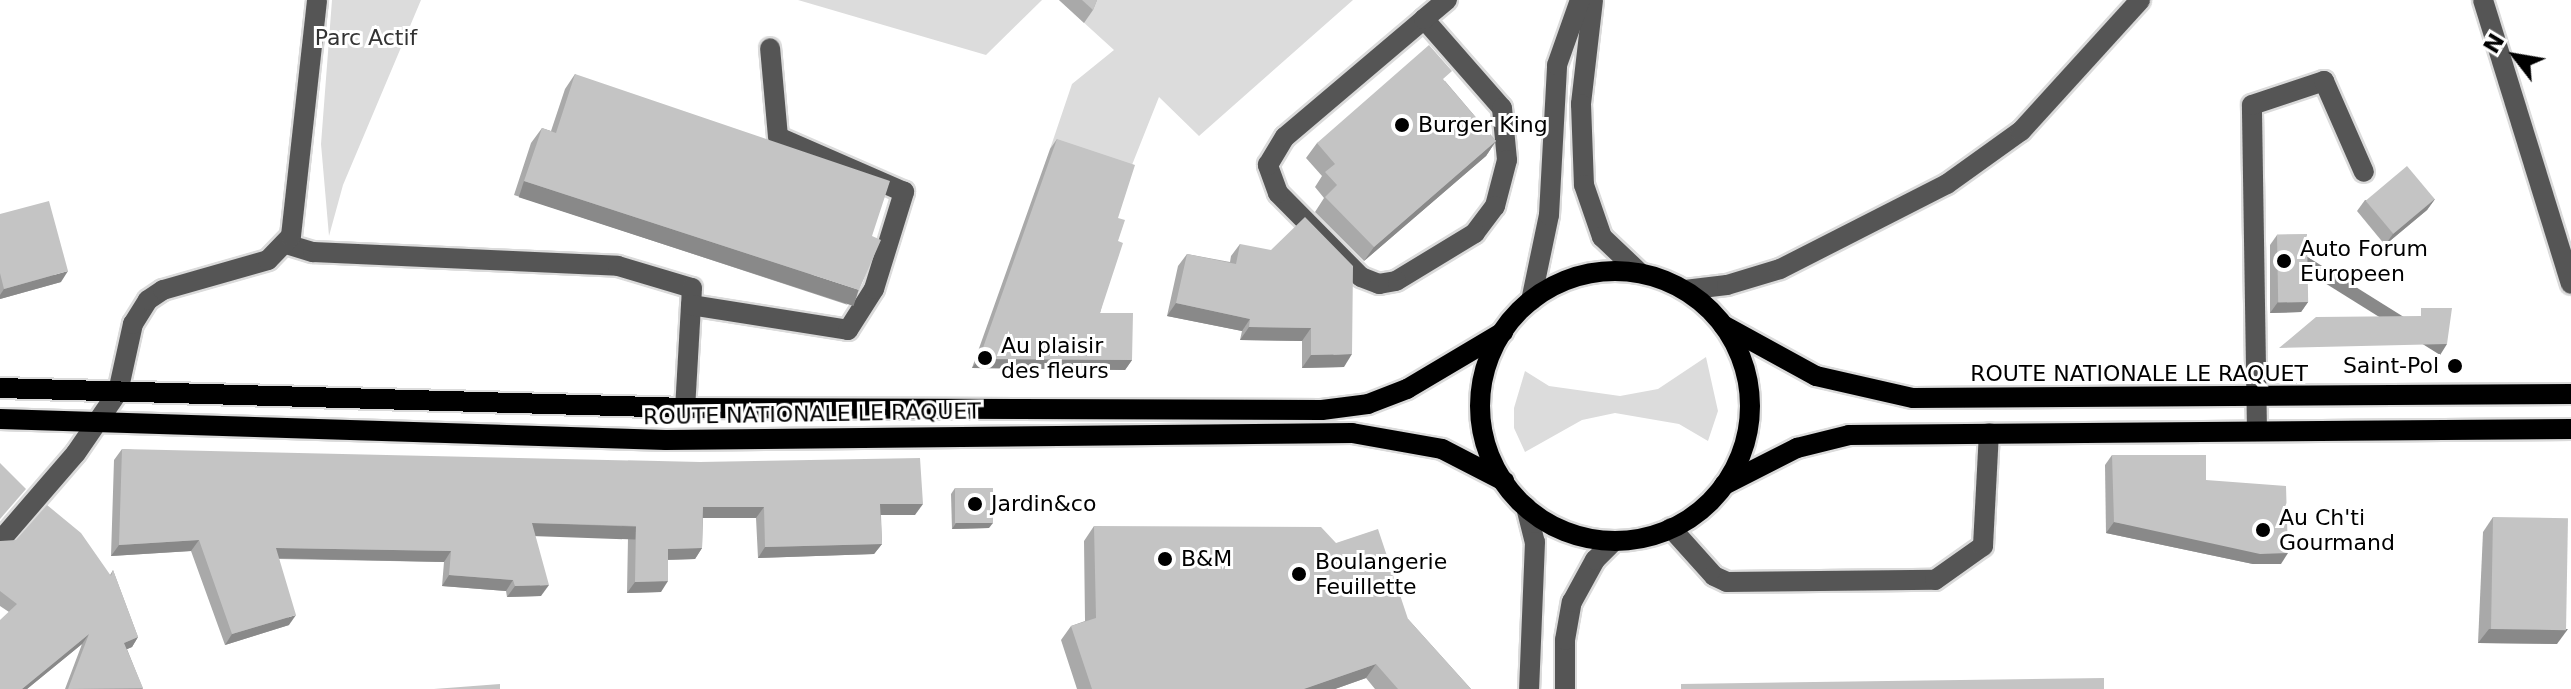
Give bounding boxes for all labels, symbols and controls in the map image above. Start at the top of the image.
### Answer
north arrow [2475,16,2555,96]
park label: Parc Actif [315,25,417,51]
text: N [2479,29,2509,58]
place label: Burger King [1418,112,1548,138]
marker: Burger King [1393,116,1411,134]
place label: Auto Forum Europeen [2300,235,2428,286]
marker: Auto Forum Europeen [2275,252,2293,270]
place label: Au plaisir des fleurs [1001,332,1109,384]
marker: Au plaisir des fleurs [976,349,994,367]
place label: Saint-Pol [2343,353,2439,379]
marker: Saint-Pol [2446,357,2464,375]
street label: ROUTE NATIONALE LE RAQUET [1970,361,2308,387]
street label: ROUTE NATIONALE LE RAQUET [643,398,981,430]
place label: Jardin&co [991,491,1096,517]
marker: Jardin&co [966,495,984,513]
place label: Au Ch'ti Gourmand [2279,504,2395,556]
marker: Au Ch'ti Gourmand [2254,521,2272,539]
place label: B&M [1181,546,1232,572]
place label: Boulangerie Feuillette [1315,548,1447,600]
marker: B&M [1156,550,1174,568]
marker: Boulangerie Feuillette [1290,565,1308,583]

